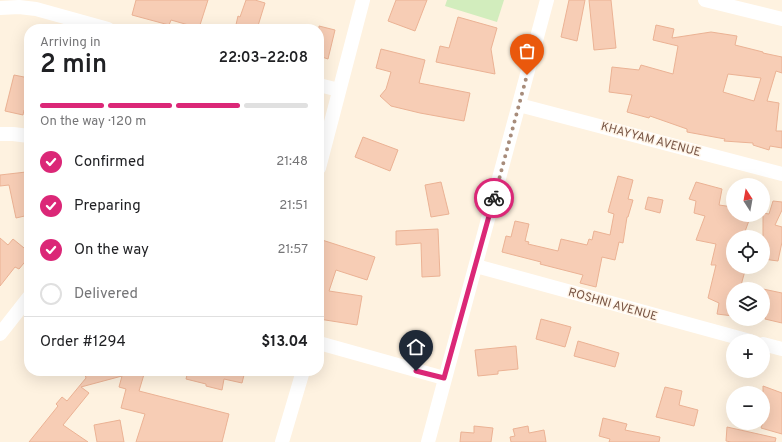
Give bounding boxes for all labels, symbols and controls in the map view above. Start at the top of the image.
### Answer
pin [510,34,544,75]
text: Arriving in [40,35,101,51]
icon: bag [516,40,538,62]
text: 2 min [40,49,107,82]
text: 22:03–22:08 [219,49,308,68]
text: On the way · 120 m [40,114,146,130]
street label: KHAYYAM AVENUE [599,119,703,161]
icon: check [40,151,62,173]
text: Confirmed [74,153,145,172]
text: 21:48 [276,154,308,170]
courier [474,178,514,218]
north arrow [726,178,770,222]
map controls [726,178,770,430]
icon: bike [483,187,505,209]
icon: check [40,195,62,217]
text: Preparing [74,197,141,216]
text: 21:51 [279,198,308,214]
button: locate [726,230,770,274]
icon: check [40,239,62,261]
text: On the way [74,241,149,260]
text: 21:57 [278,242,308,258]
button: layers [726,282,770,326]
text: Delivered [74,285,138,304]
street label: ROSHNI AVENUE [566,285,659,325]
pin [399,330,433,371]
text: Order #1294 [40,333,126,352]
text: $13.04 [261,333,308,352]
button: + [726,334,770,378]
icon: home [405,336,427,358]
button: − [726,386,770,430]

